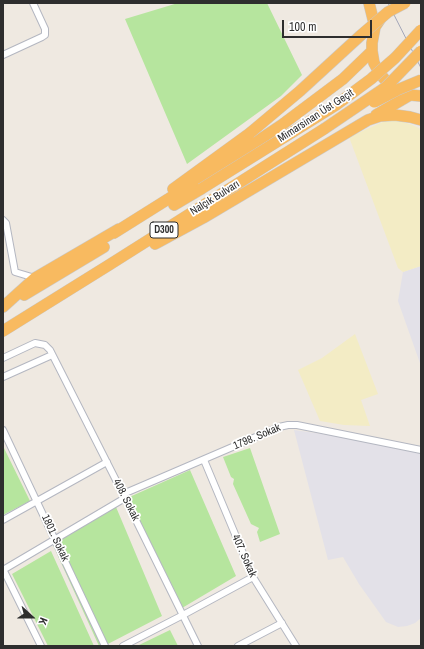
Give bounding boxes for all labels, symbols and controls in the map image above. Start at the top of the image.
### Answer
scale bar [284,12,374,38]
text: 100 m [289,19,316,35]
street label: Mimarsinan Üst Geçit [276,87,356,145]
street label: Nalçık Bulvarı [188,178,242,218]
road number: D300 [150,222,178,238]
street label: 1798. Sokak [231,421,283,453]
street label: 408. Sokak [110,477,142,523]
street label: 1801. Sokak [38,512,72,564]
street label: 407. Sokak [229,533,259,579]
north arrow [12,597,52,637]
text: K [36,616,51,627]

